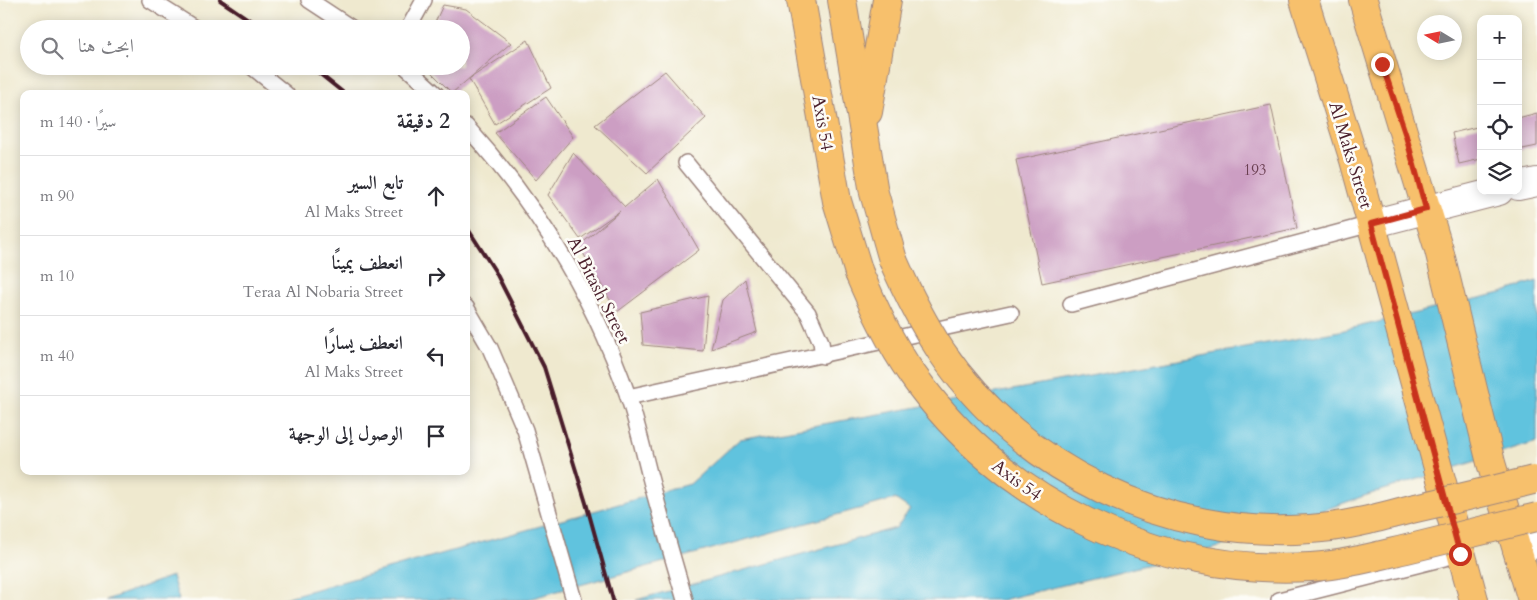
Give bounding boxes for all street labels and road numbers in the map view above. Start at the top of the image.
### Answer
street label: Axis 54 [805,93,840,153]
street label: Al Maks Street [1322,99,1379,212]
street label: Al Bitash Street [561,232,636,348]
street label: Axis 54 [987,454,1047,507]

